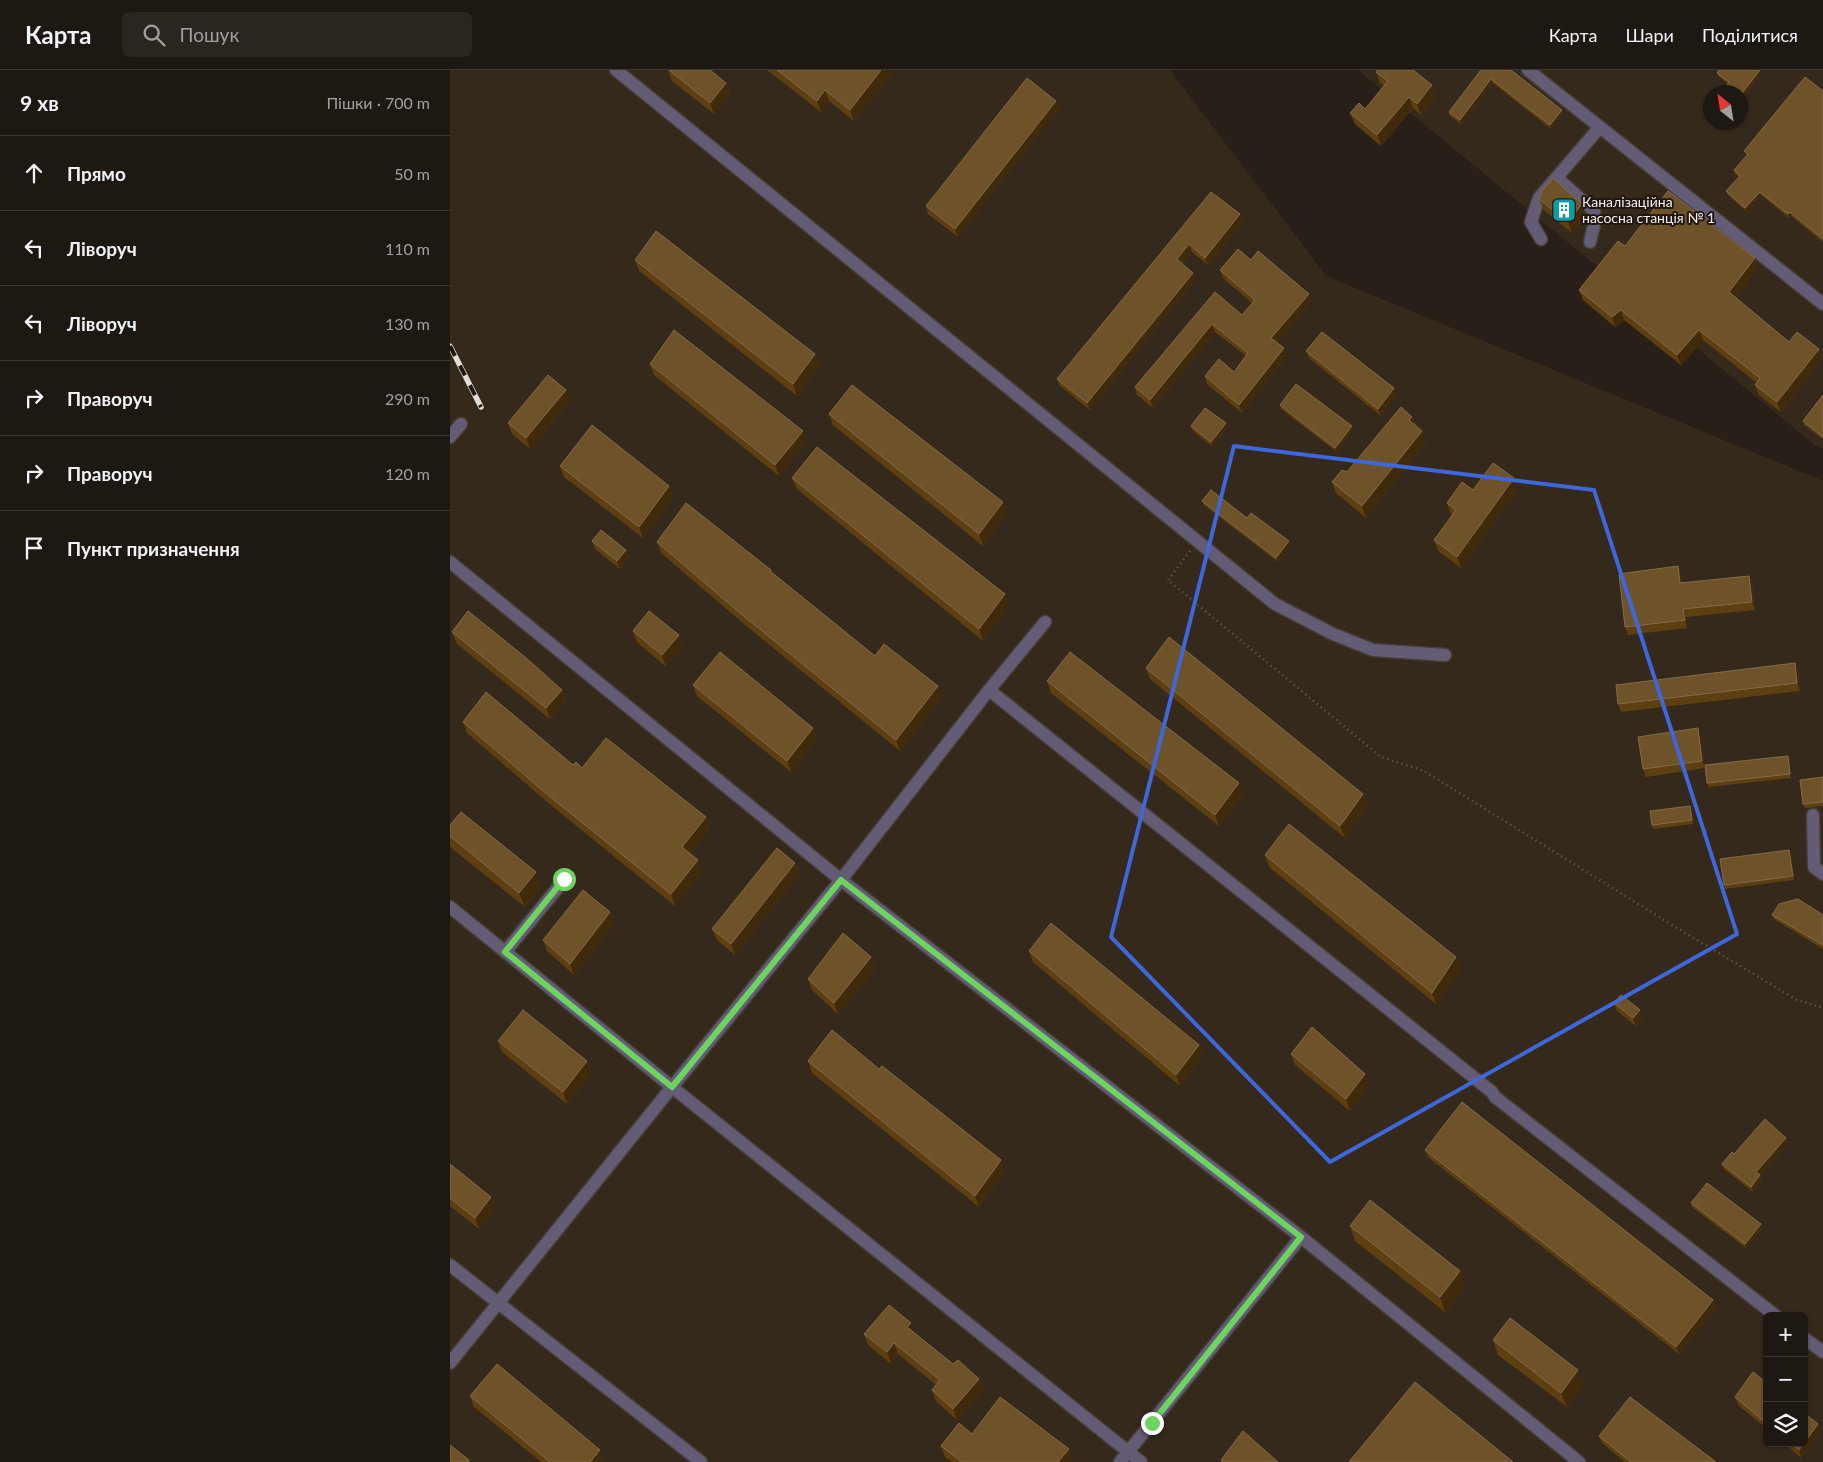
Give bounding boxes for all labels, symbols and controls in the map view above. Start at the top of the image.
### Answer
search box [122,12,472,57]
text: Карта [25,20,92,49]
icon: search [140,21,168,49]
text: Пошук [180,23,239,46]
text: Карта [1549,24,1597,46]
text: Шари [1625,24,1674,46]
text: Поділитися [1702,24,1798,46]
north arrow [1703,85,1748,130]
text: 9 хв [20,90,59,115]
text: Пішки · 700 m [326,93,430,112]
icon: ahead [20,159,48,187]
text: Прямо [67,162,126,185]
text: 50 m [394,164,430,183]
place label: Каналізаційна насосна станція № 1 [1582,193,1715,226]
building icon: Каналізаційна насосна станція № 1 [1551,197,1577,223]
icon: left [20,234,48,262]
text: Ліворуч [67,237,137,260]
text: 110 m [385,239,430,258]
icon: left [20,309,48,337]
text: Ліворуч [67,312,137,335]
text: 130 m [385,314,430,333]
icon: right [20,384,48,412]
text: Праворуч [67,387,152,410]
text: 290 m [385,389,430,408]
icon: right [20,459,48,487]
text: Праворуч [67,462,152,485]
text: 120 m [385,464,430,483]
icon: arrive [20,534,48,562]
text: Пункт призначення [67,537,240,560]
route start [553,868,576,891]
map controls [1763,1312,1808,1447]
button: + [1763,1312,1808,1357]
button: − [1763,1357,1808,1402]
button: layers [1763,1402,1808,1447]
route end [1141,1412,1164,1435]

